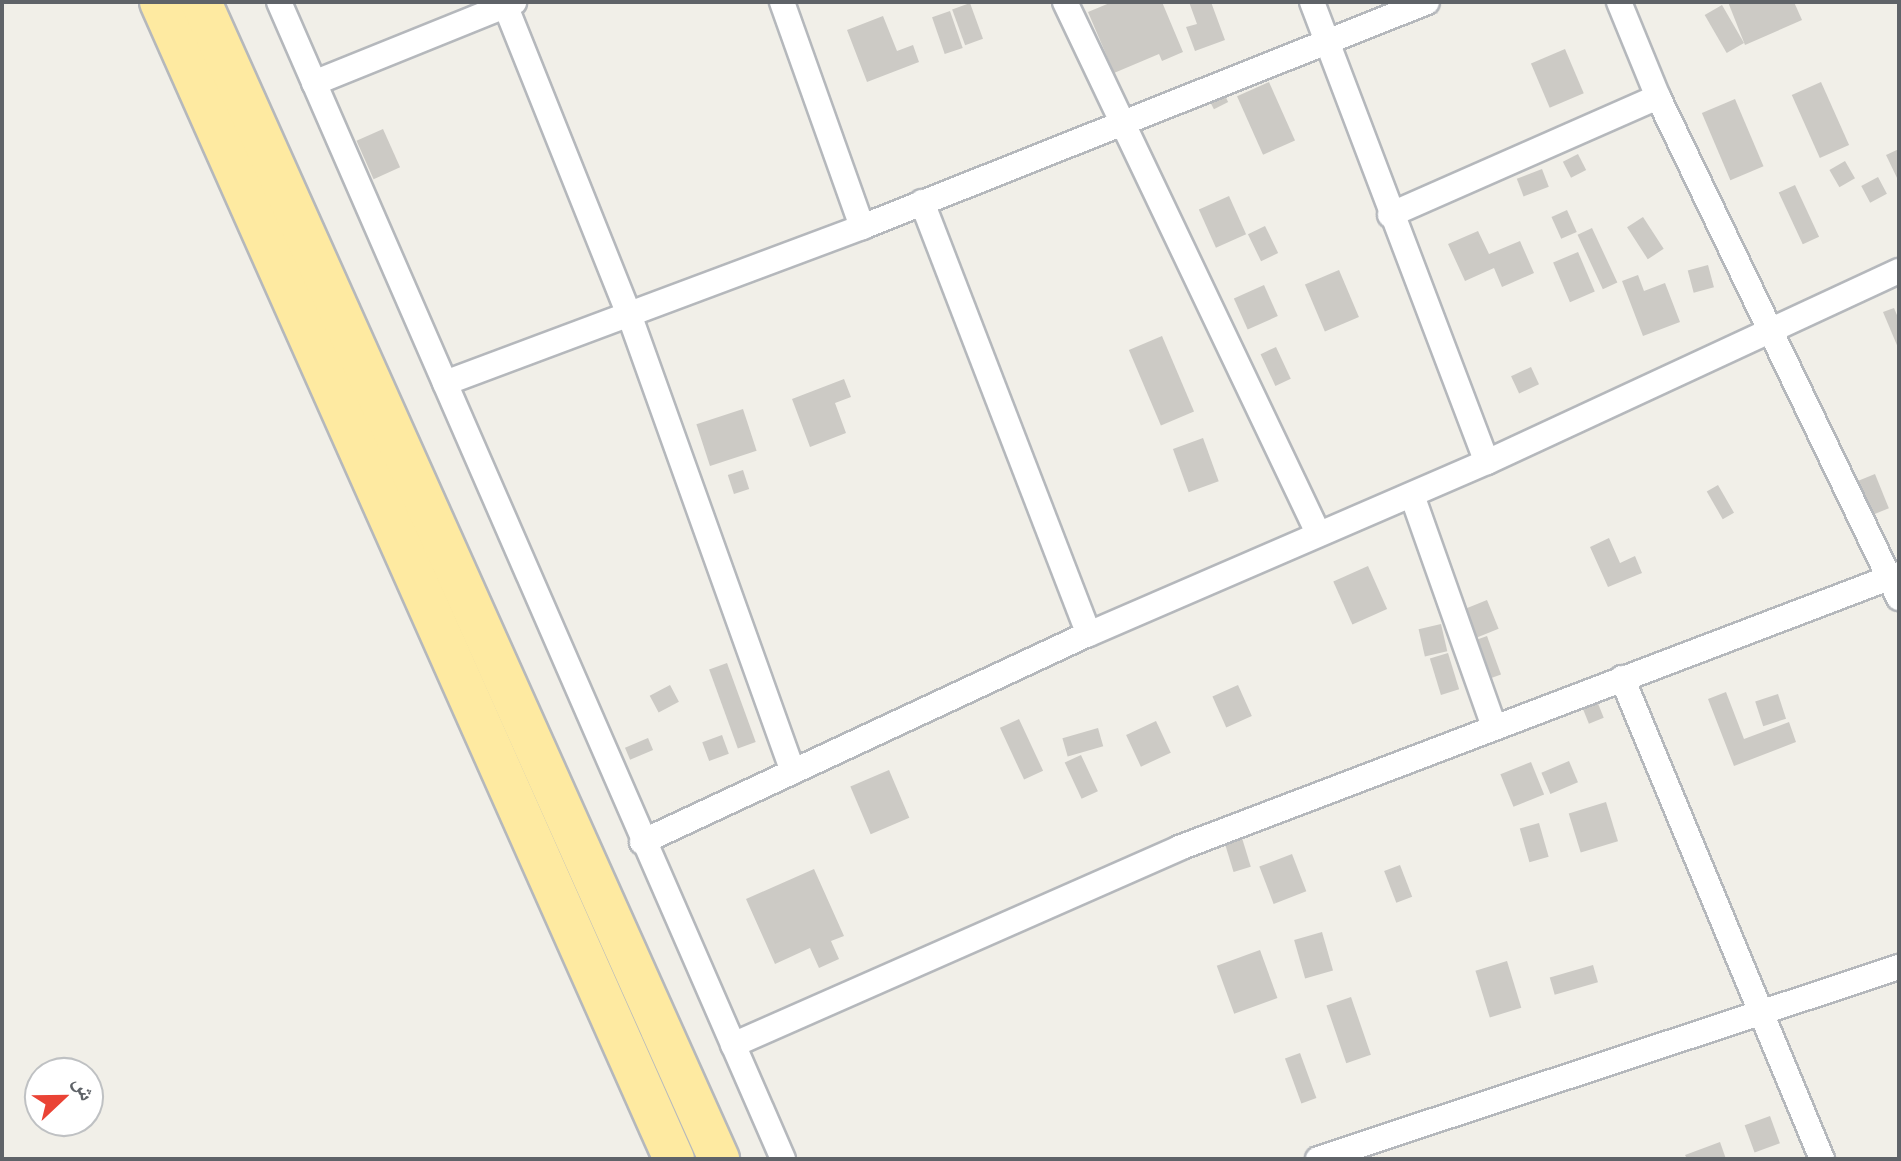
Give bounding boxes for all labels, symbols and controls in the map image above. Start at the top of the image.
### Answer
north arrow [24,1057,104,1137]
text: ش [68,1073,102,1104]

